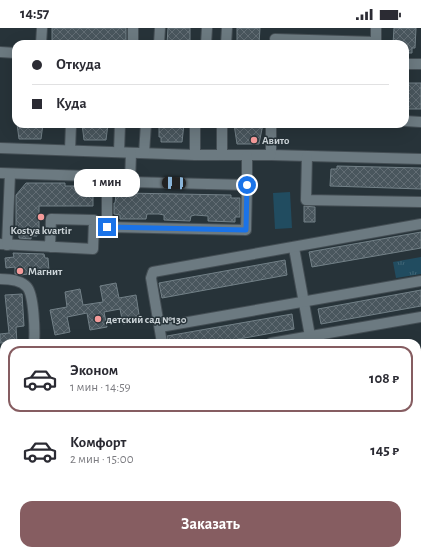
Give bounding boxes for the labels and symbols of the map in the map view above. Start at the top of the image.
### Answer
marker: Авито [249,135,259,145]
place label: Авито [262,135,290,146]
callout: 1 мин [74,169,140,197]
route start [238,176,256,194]
car [162,177,186,189]
marker: Kostya kvartir [36,212,46,222]
route end [98,218,116,236]
place label: Kostya kvartir [11,225,72,236]
marker: Магнит [15,266,25,276]
place label: Магнит [28,266,63,277]
marker: детский сад №130 [93,314,103,324]
place label: детский сад №130 [106,314,187,325]

